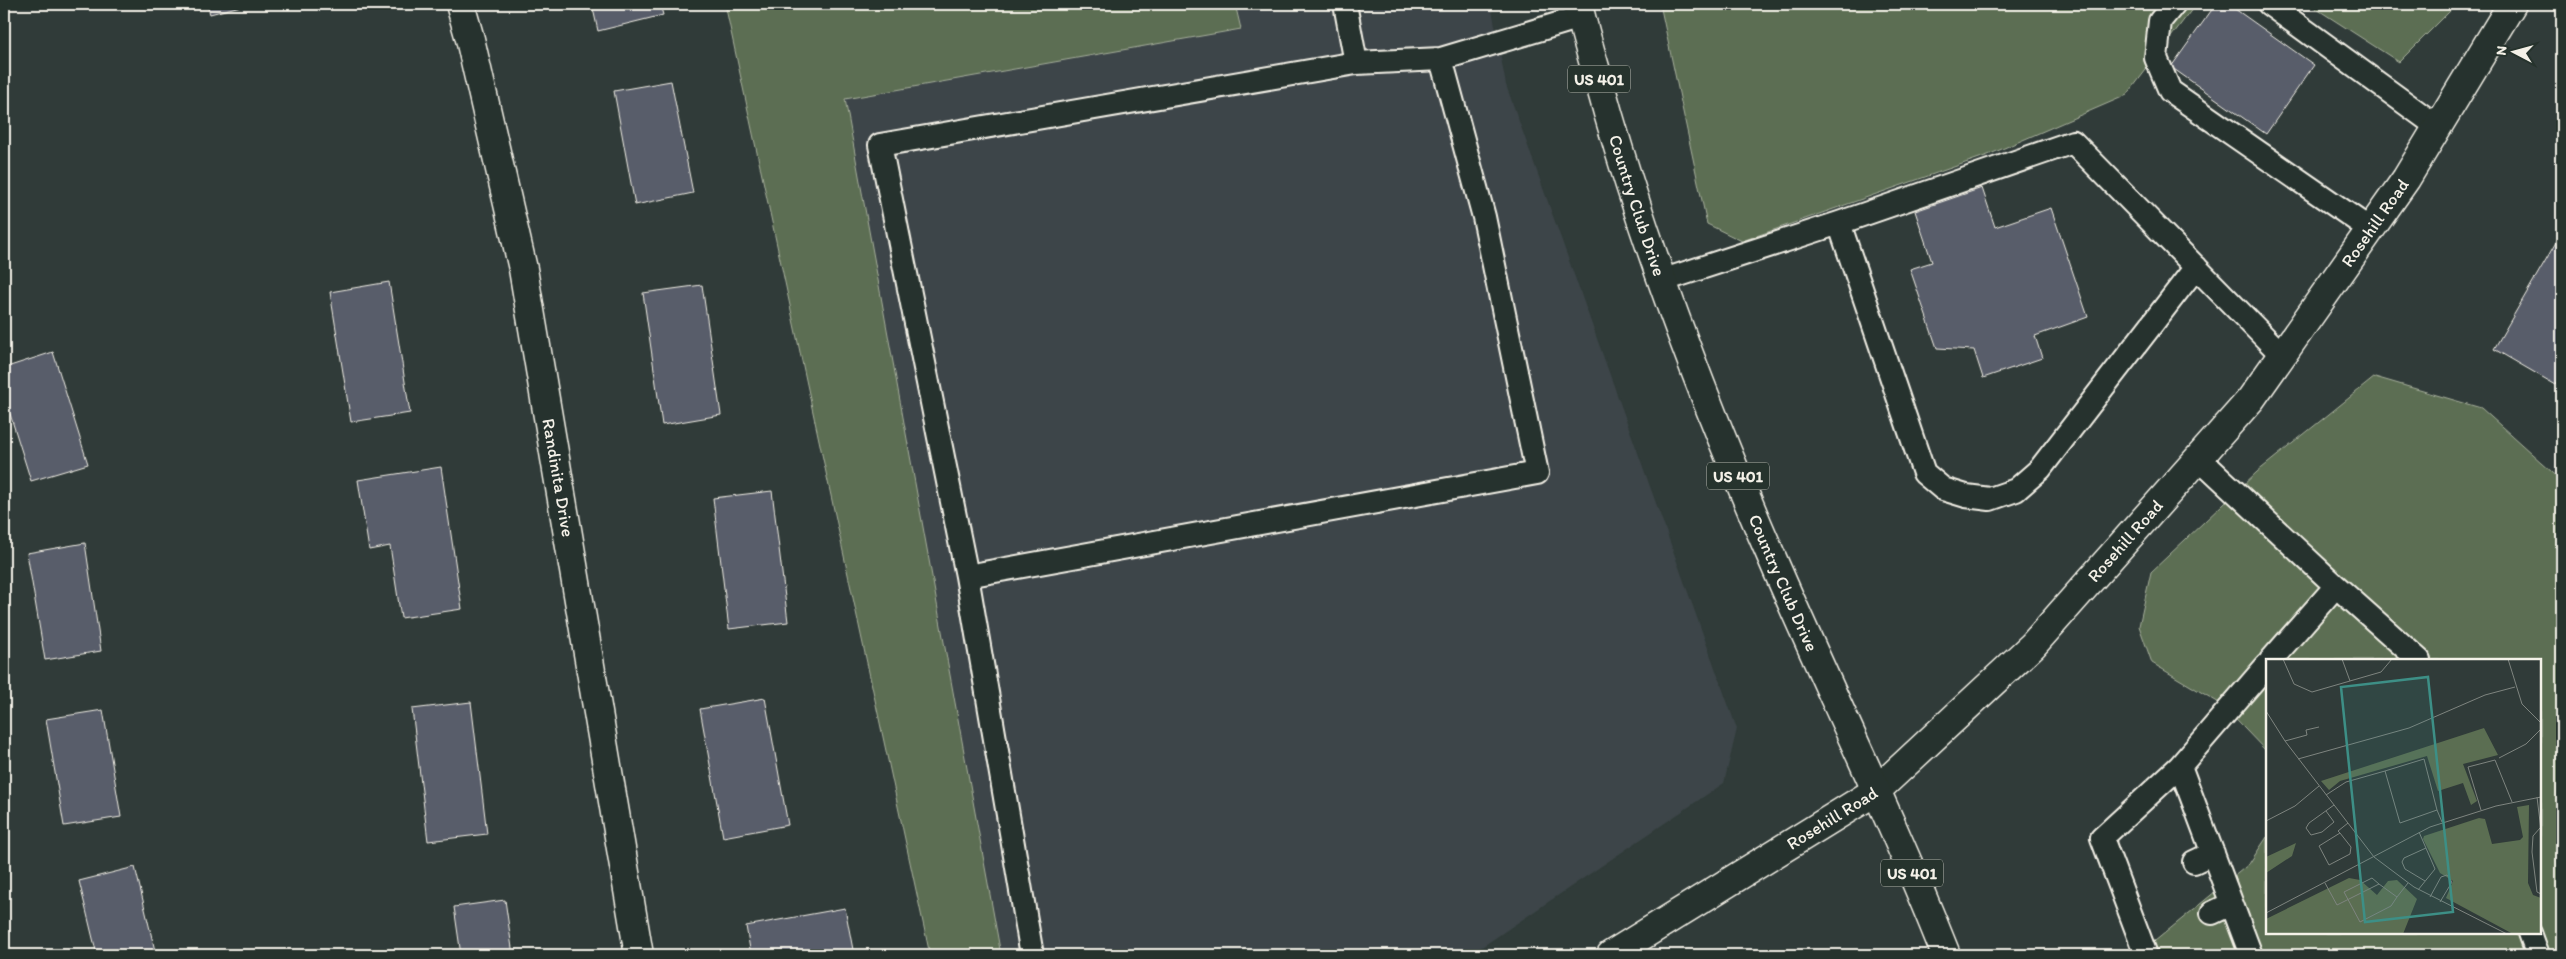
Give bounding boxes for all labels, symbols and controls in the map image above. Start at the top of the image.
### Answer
north arrow [2488,28,2538,78]
text: N [2493,45,2511,56]
road number: US 401 [1568,66,1630,92]
street label: Country Club Drive [1604,132,1671,279]
street label: Rosehill Road [2336,174,2414,272]
street label: Randinita Drive [537,417,579,539]
road number: US 401 [1707,462,1769,490]
street label: Rosehill Road [2083,495,2168,587]
street label: Country Club Drive [1744,511,1823,655]
inset map [2266,659,2541,934]
street label: Rosehill Road [1782,782,1882,855]
road number: US 401 [1881,860,1943,886]

